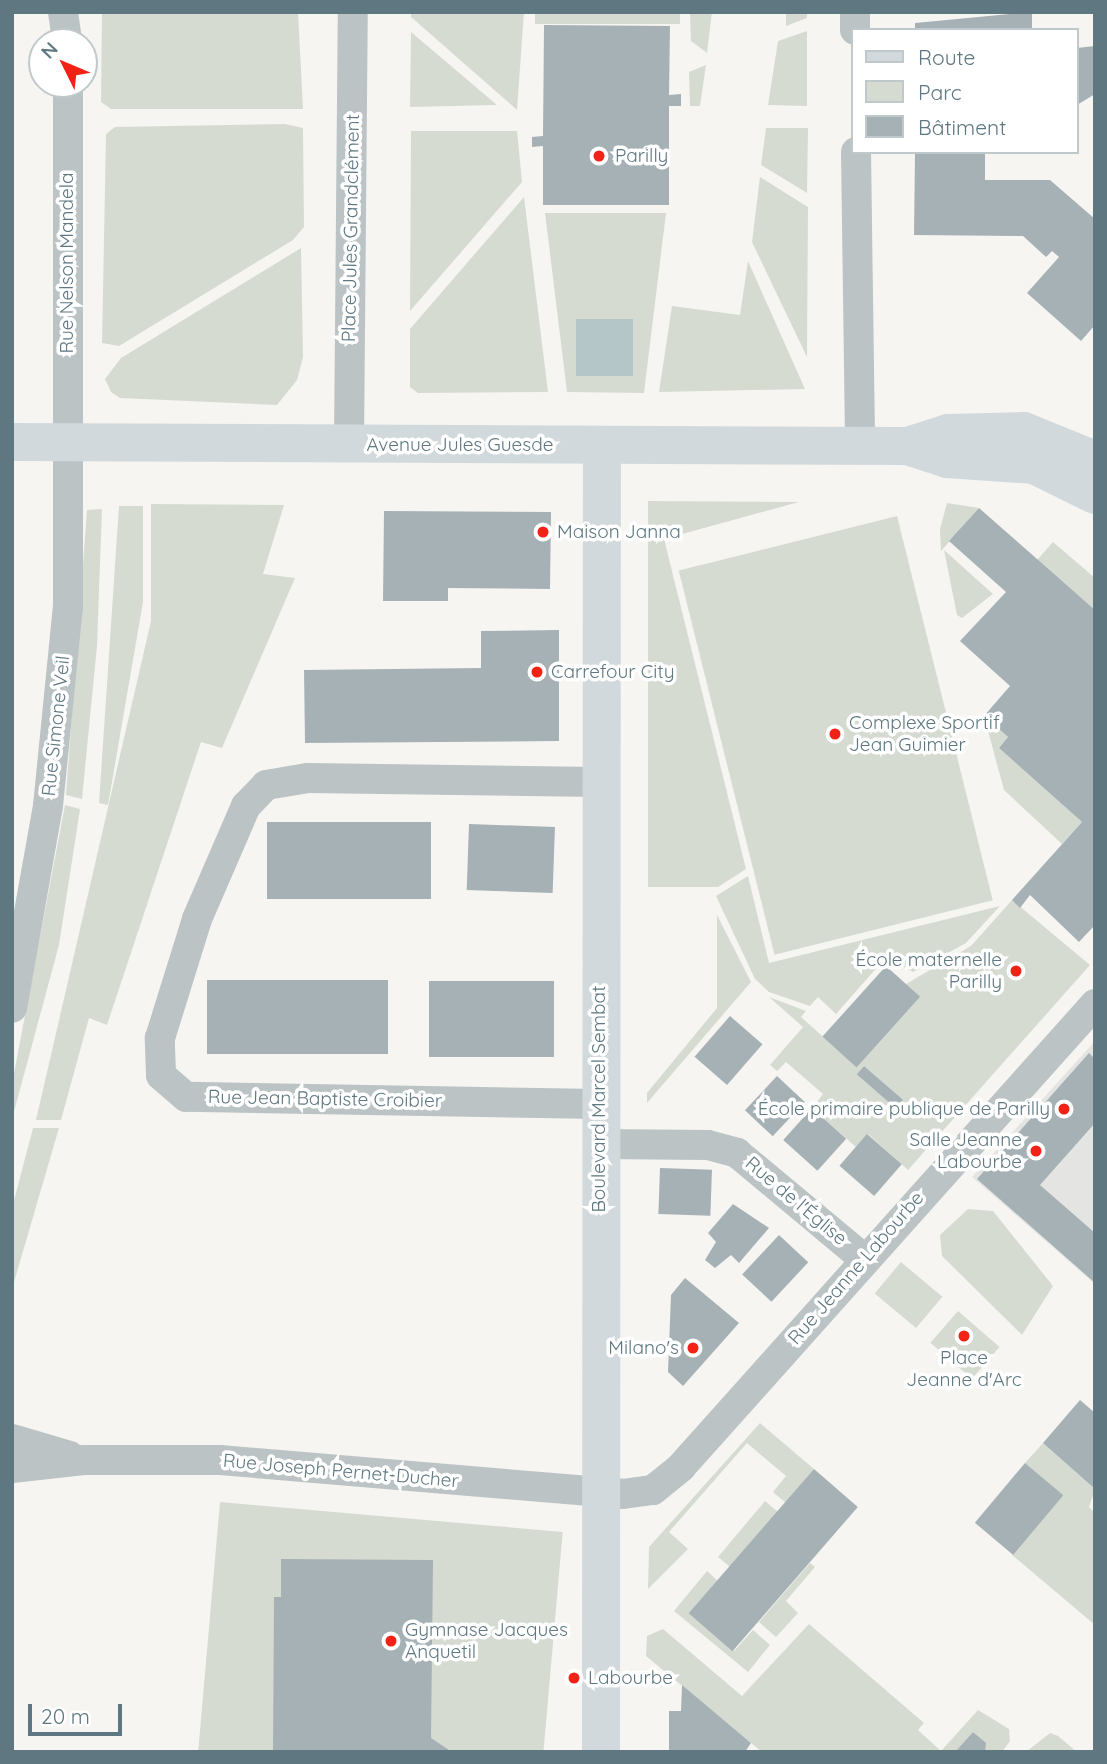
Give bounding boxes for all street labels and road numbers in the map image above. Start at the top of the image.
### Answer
street label: Place Jules Grandclément [338,114,364,342]
street label: Rue Nelson Mandela [56,172,78,354]
street label: Avenue Jules Guesde [367,434,553,456]
street label: Rue Simone Veil [37,655,75,797]
street label: Boulevard Marcel Sembat [588,985,610,1213]
street label: Rue Jean Baptiste Croibier [208,1086,442,1112]
street label: Rue de l'Église [741,1152,851,1250]
street label: Rue Jeanne Labourbe [783,1187,929,1349]
street label: Rue Joseph Pernet-Ducher [222,1449,460,1493]

